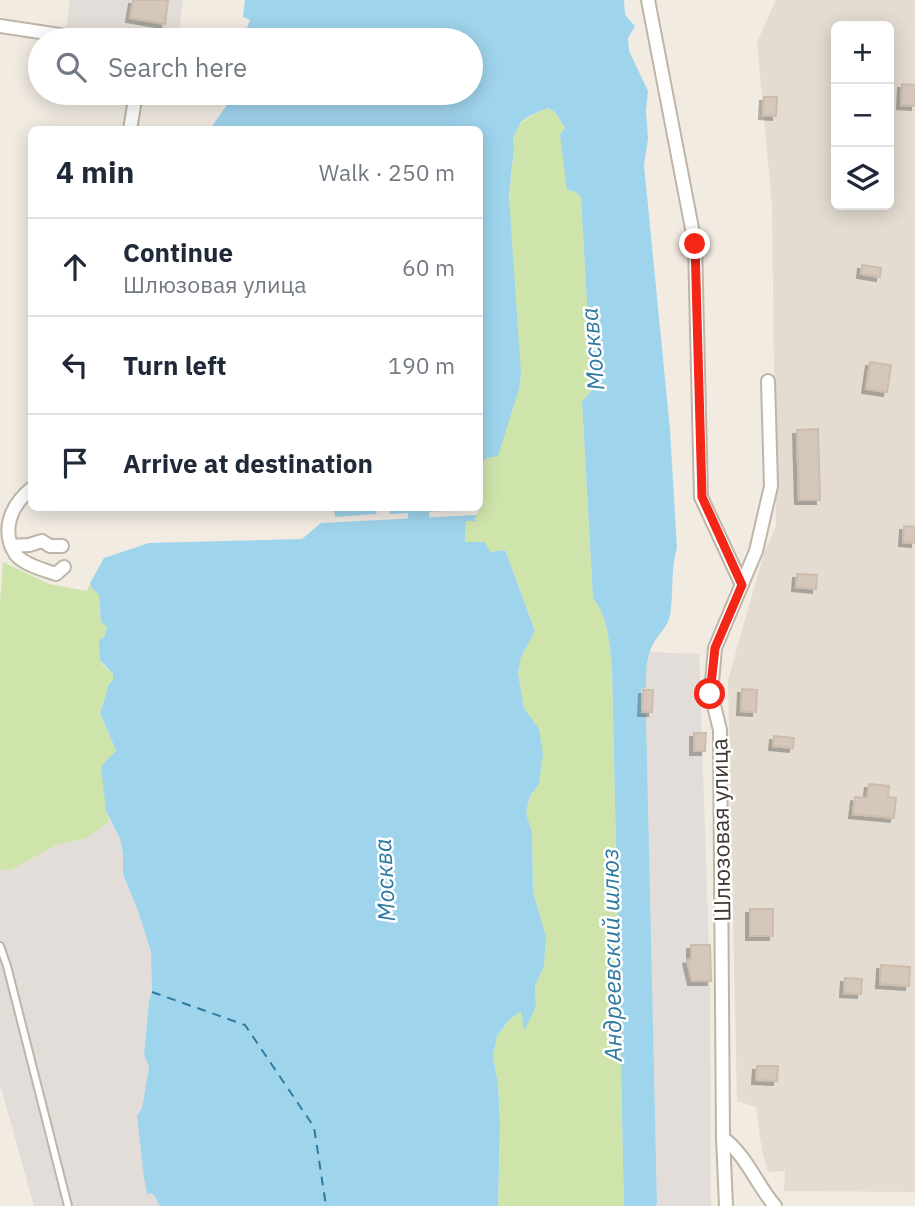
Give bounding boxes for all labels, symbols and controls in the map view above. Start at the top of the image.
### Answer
map controls [831,21,894,210]
button: + [831,21,894,84]
search box [28,28,483,105]
icon: search [52,48,90,86]
text: Search here [108,50,247,84]
button: − [831,84,894,147]
button: layers [831,147,894,210]
text: 4 min [56,152,134,191]
text: Walk · 250 m [319,157,455,187]
route end [679,228,710,259]
text: Continue [123,235,233,269]
icon: ahead [56,248,94,286]
text: 60 m [402,252,455,282]
text: Шлюзовая улица [123,269,307,299]
water label: Москва [572,306,612,392]
icon: left [56,346,94,384]
text: Turn left [123,348,226,382]
text: 190 m [388,350,455,380]
icon: arrive [56,444,94,482]
text: Arrive at destination [123,446,373,480]
route start [694,678,725,709]
street label: Шлюзовая улица [703,738,737,922]
water label: Москва [366,838,402,922]
water label: Андреевский шлюз [593,848,629,1063]

